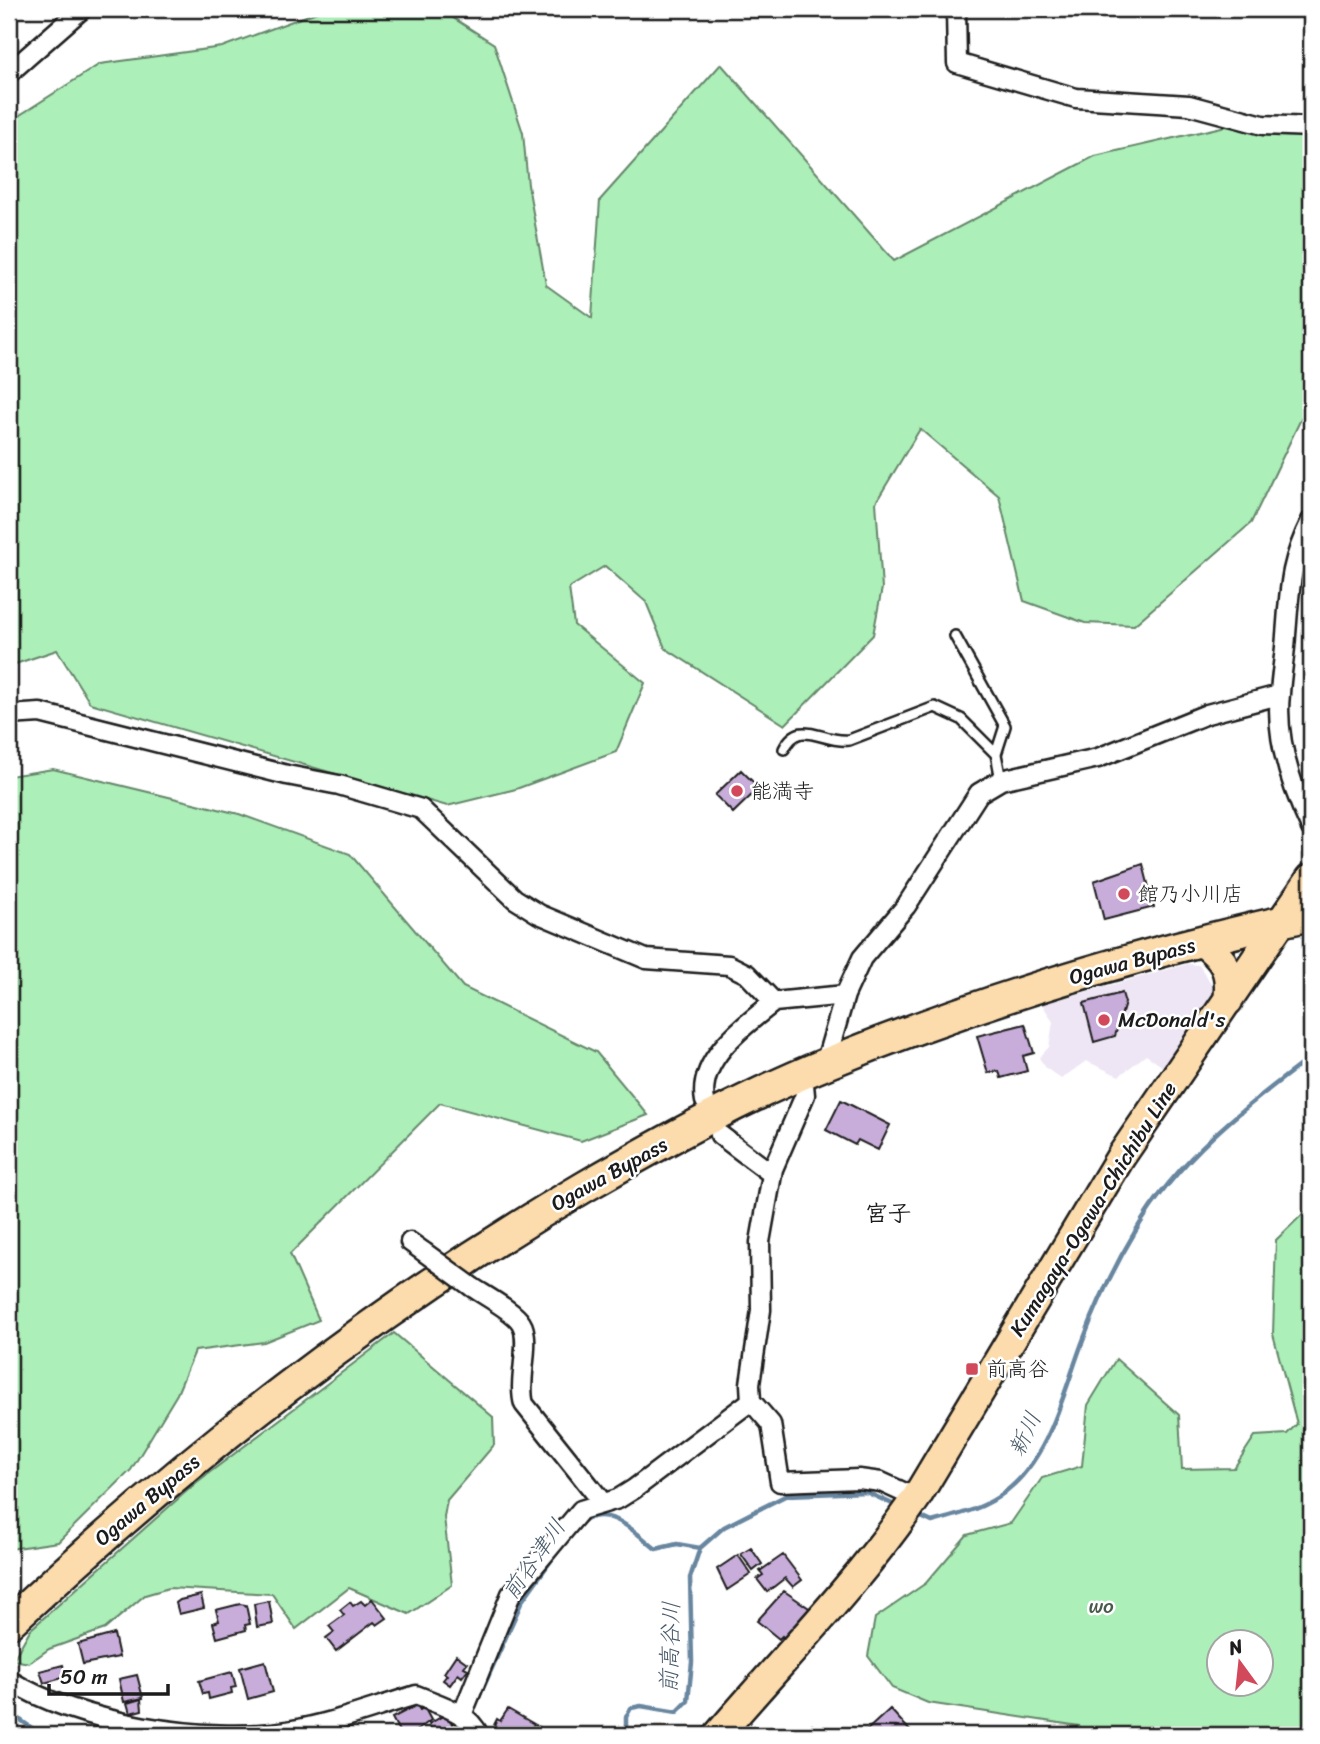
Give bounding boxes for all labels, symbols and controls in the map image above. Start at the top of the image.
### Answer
place label: 能満寺 [751,772,814,810]
marker: 能満寺 [729,783,745,799]
place label: 館乃小川店 [1138,875,1243,913]
marker: 館乃小川店 [1116,886,1132,902]
street label: Ogawa Bypass [1065,926,1200,996]
place label: McDonald's [1118,1001,1226,1039]
marker: McDonald's [1096,1012,1112,1028]
street label: Kumagaya-Ogawa-Chichibu Line [999,1074,1187,1344]
street label: Ogawa Bypass [543,1126,675,1222]
district label: 宮子 [865,1193,911,1234]
place label: 前高谷 [986,1350,1049,1388]
marker: 前高谷 [964,1361,980,1377]
water label: 新川 [997,1404,1053,1464]
street label: Ogawa Bypass [85,1444,209,1556]
water label: 前谷津川 [491,1510,577,1608]
park label: wo [1088,1587,1114,1625]
water label: 前高谷川 [648,1600,692,1694]
north arrow [1204,1628,1274,1698]
text: N [1224,1629,1247,1665]
scale bar [49,1653,168,1697]
text: 50 m [60,1658,108,1696]

